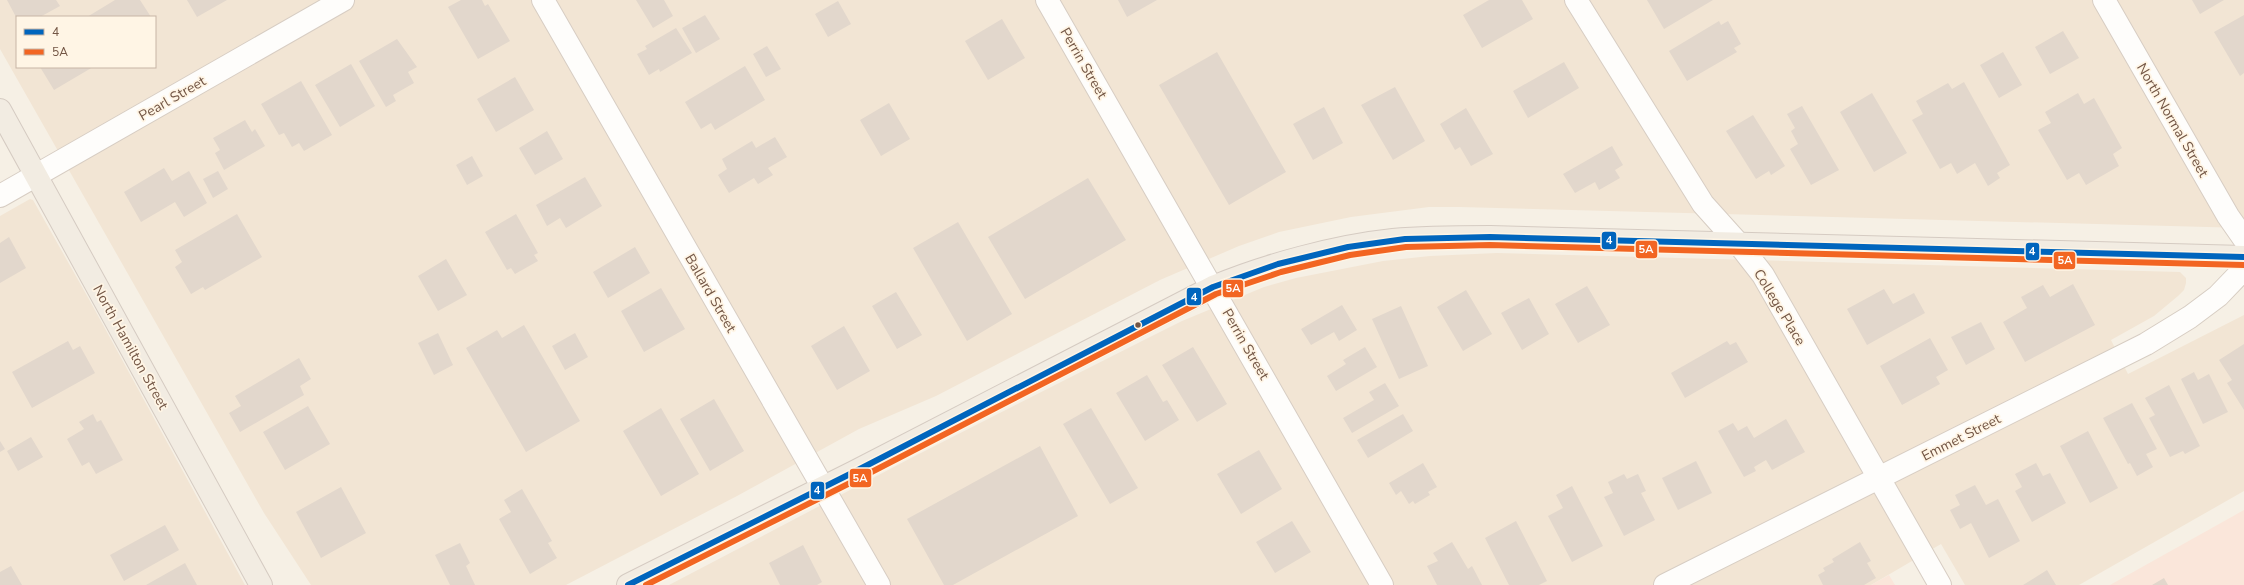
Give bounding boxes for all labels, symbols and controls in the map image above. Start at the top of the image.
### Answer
legend [16,16,156,68]
text: 4 [52,24,59,40]
street label: Perrin Street [1056,24,1112,102]
text: 5A [52,44,68,60]
street label: North Normal Street [2132,60,2213,181]
street label: Pearl Street [135,72,209,125]
line badge: 4 [1601,231,1617,250]
text: 4 [1606,233,1613,248]
line badge: 5A [1635,240,1658,259]
text: 5A [1639,242,1654,257]
line badge: 4 [2025,242,2040,261]
text: 4 [2029,244,2036,259]
street label: Ballard Street [680,251,741,336]
line badge: 5A [2053,251,2076,270]
text: 5A [2058,253,2073,268]
street label: College Place [1749,266,1810,349]
line badge: 5A [1222,279,1244,298]
text: 5A [1226,281,1241,296]
street label: North Hamilton Street [88,282,173,413]
line badge: 4 [1186,287,1202,306]
text: 4 [1191,290,1198,305]
street label: Perrin Street [1218,305,1274,383]
unlabelled marker [1133,320,1143,330]
street label: Emmet Street [1918,409,2004,465]
line badge: 5A [849,468,872,488]
text: 5A [853,471,868,486]
line badge: 4 [810,481,825,500]
text: 4 [814,483,821,498]

